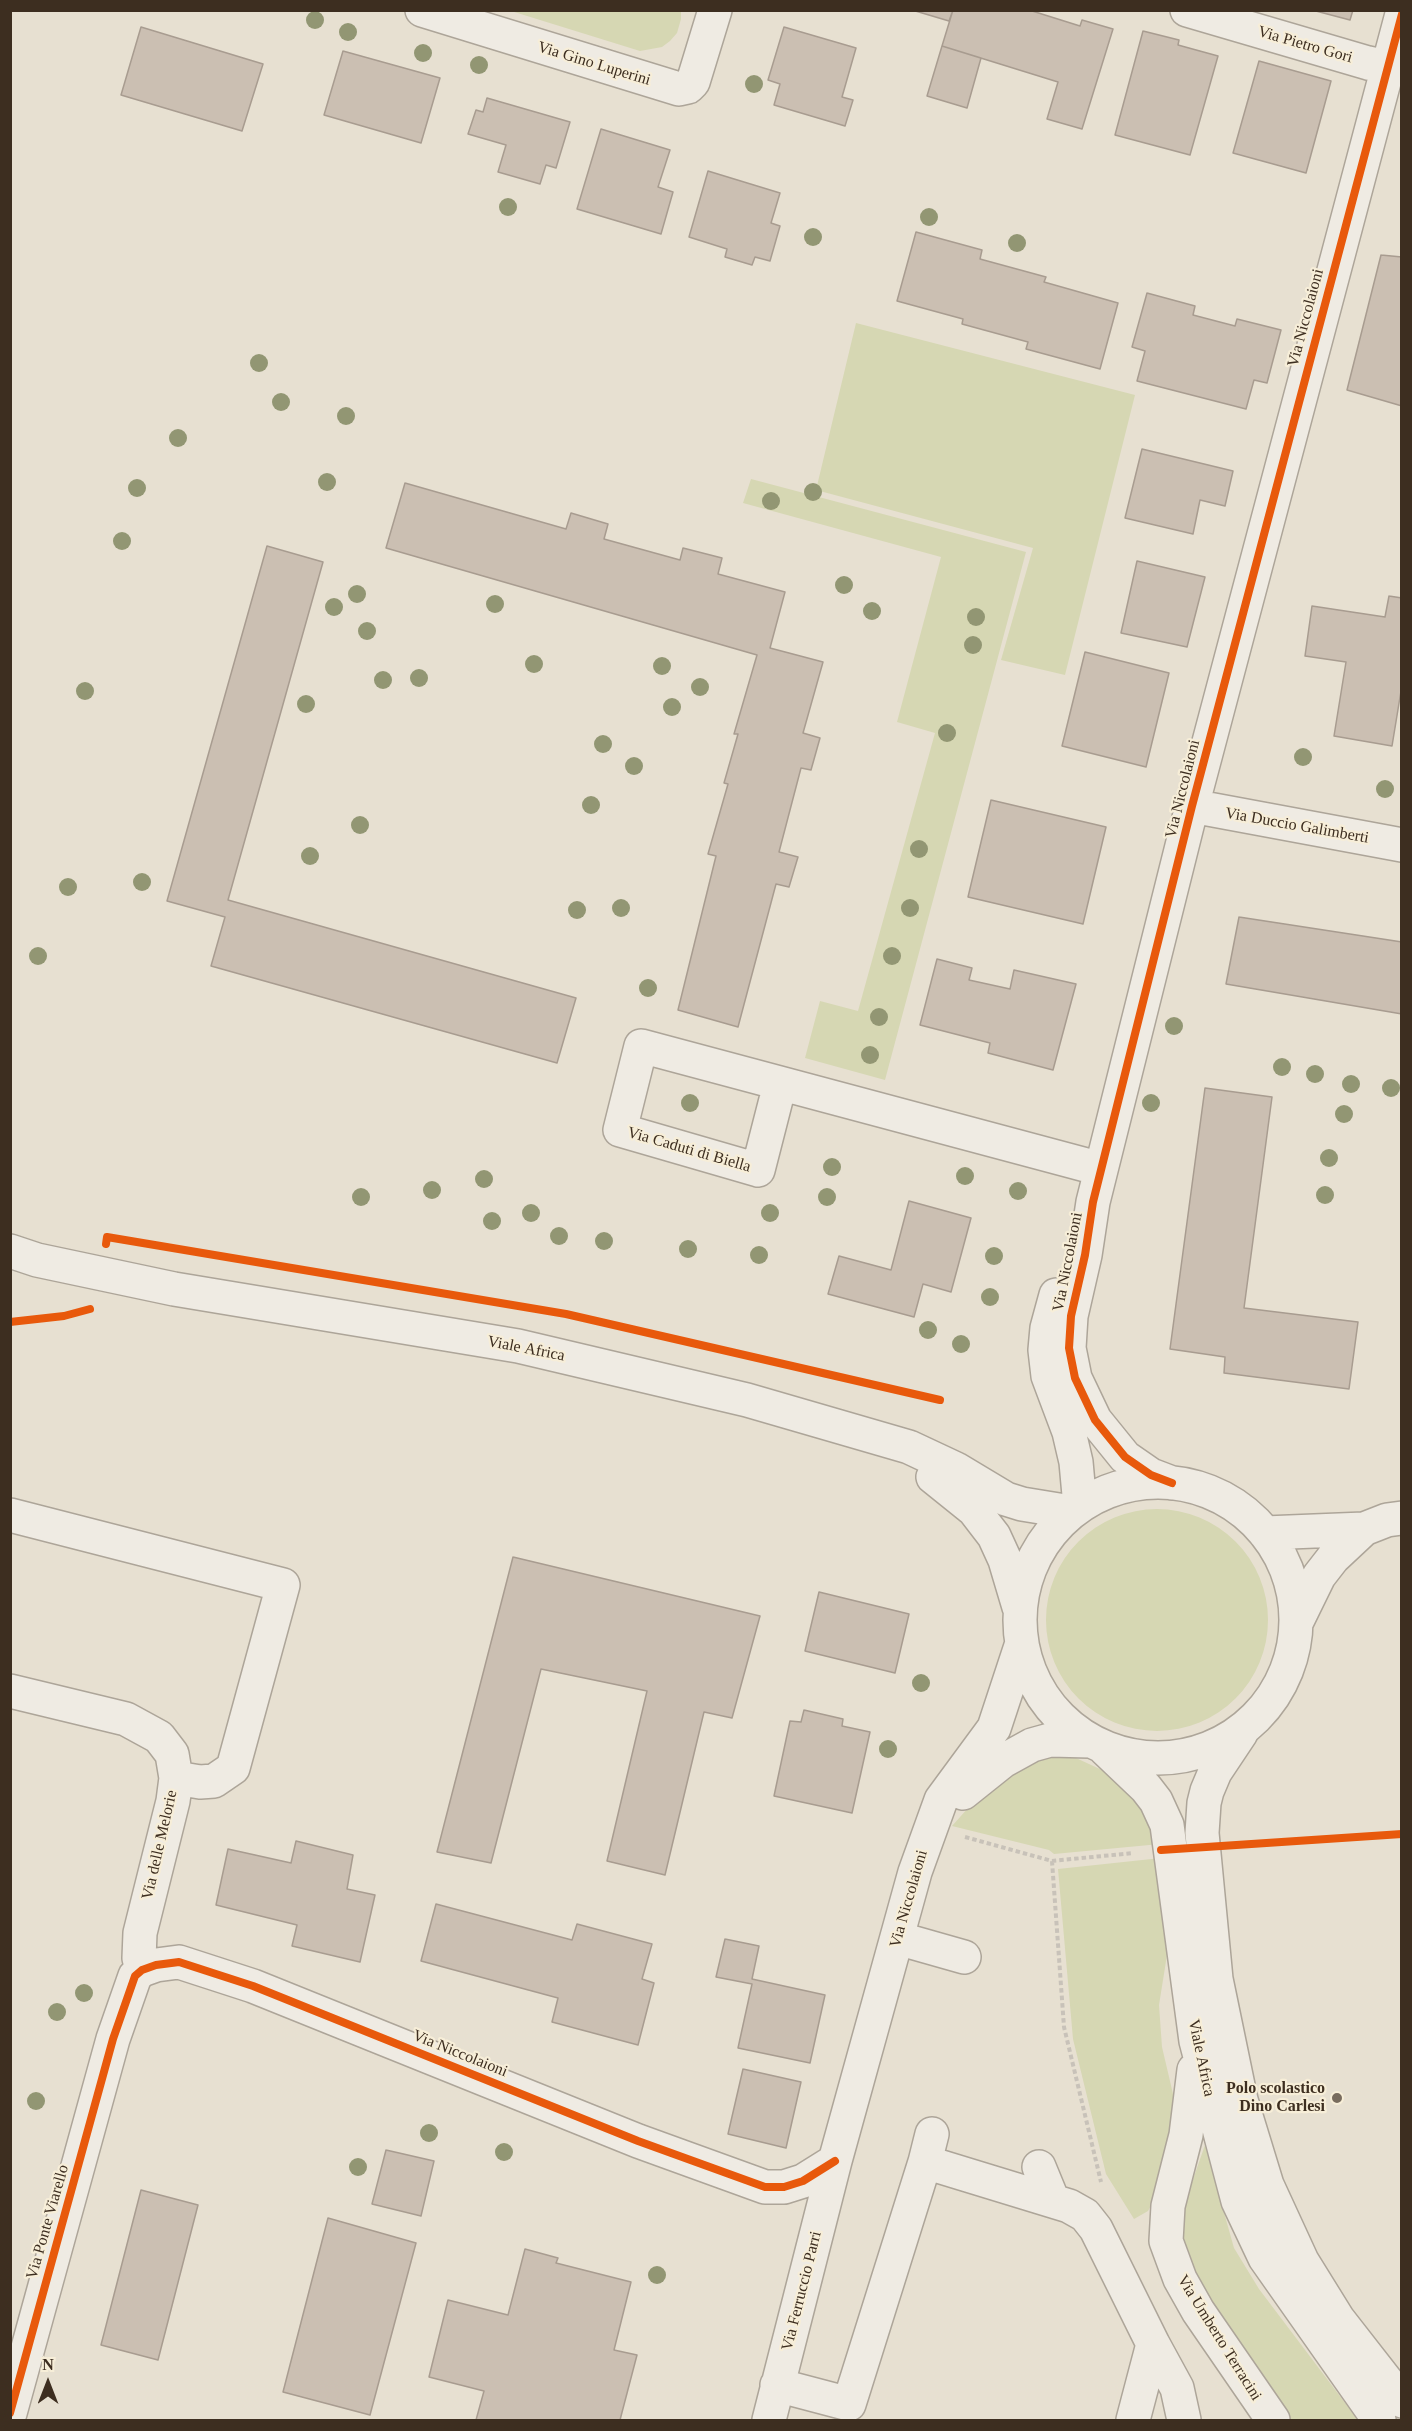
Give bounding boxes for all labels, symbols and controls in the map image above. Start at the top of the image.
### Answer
street label: Via Pietro Gori [1255,22,1355,68]
street label: Via Gino Luperini [535,38,653,90]
street label: Via Niccolaioni [1284,267,1328,369]
street label: Via Niccolaioni [1161,738,1205,840]
street label: Via Duccio Galimberti [1224,804,1370,848]
street label: Via Caduti di Biella [625,1123,753,1177]
street label: Via Niccolaioni [1049,1211,1087,1313]
street label: Viale Africa [486,1332,566,1366]
street label: Via delle Melorie [138,1788,182,1902]
street label: Via Niccolaioni [886,1848,932,1950]
street label: Viale Africa [1183,2018,1219,2098]
street label: Via Niccolaioni [410,2026,510,2082]
place label: Polo scolastico Dino Carlesi [1226,2079,1325,2117]
marker: Polo scolastico Dino Carlesi [1330,2091,1344,2105]
street label: Via Ponte Viarello [23,2163,73,2281]
street label: Via Ferruccio Parri [778,2229,826,2353]
street label: Via Umberto Terracini [1173,2272,1265,2404]
north arrow [18,2353,78,2413]
text: N [42,2356,54,2373]

